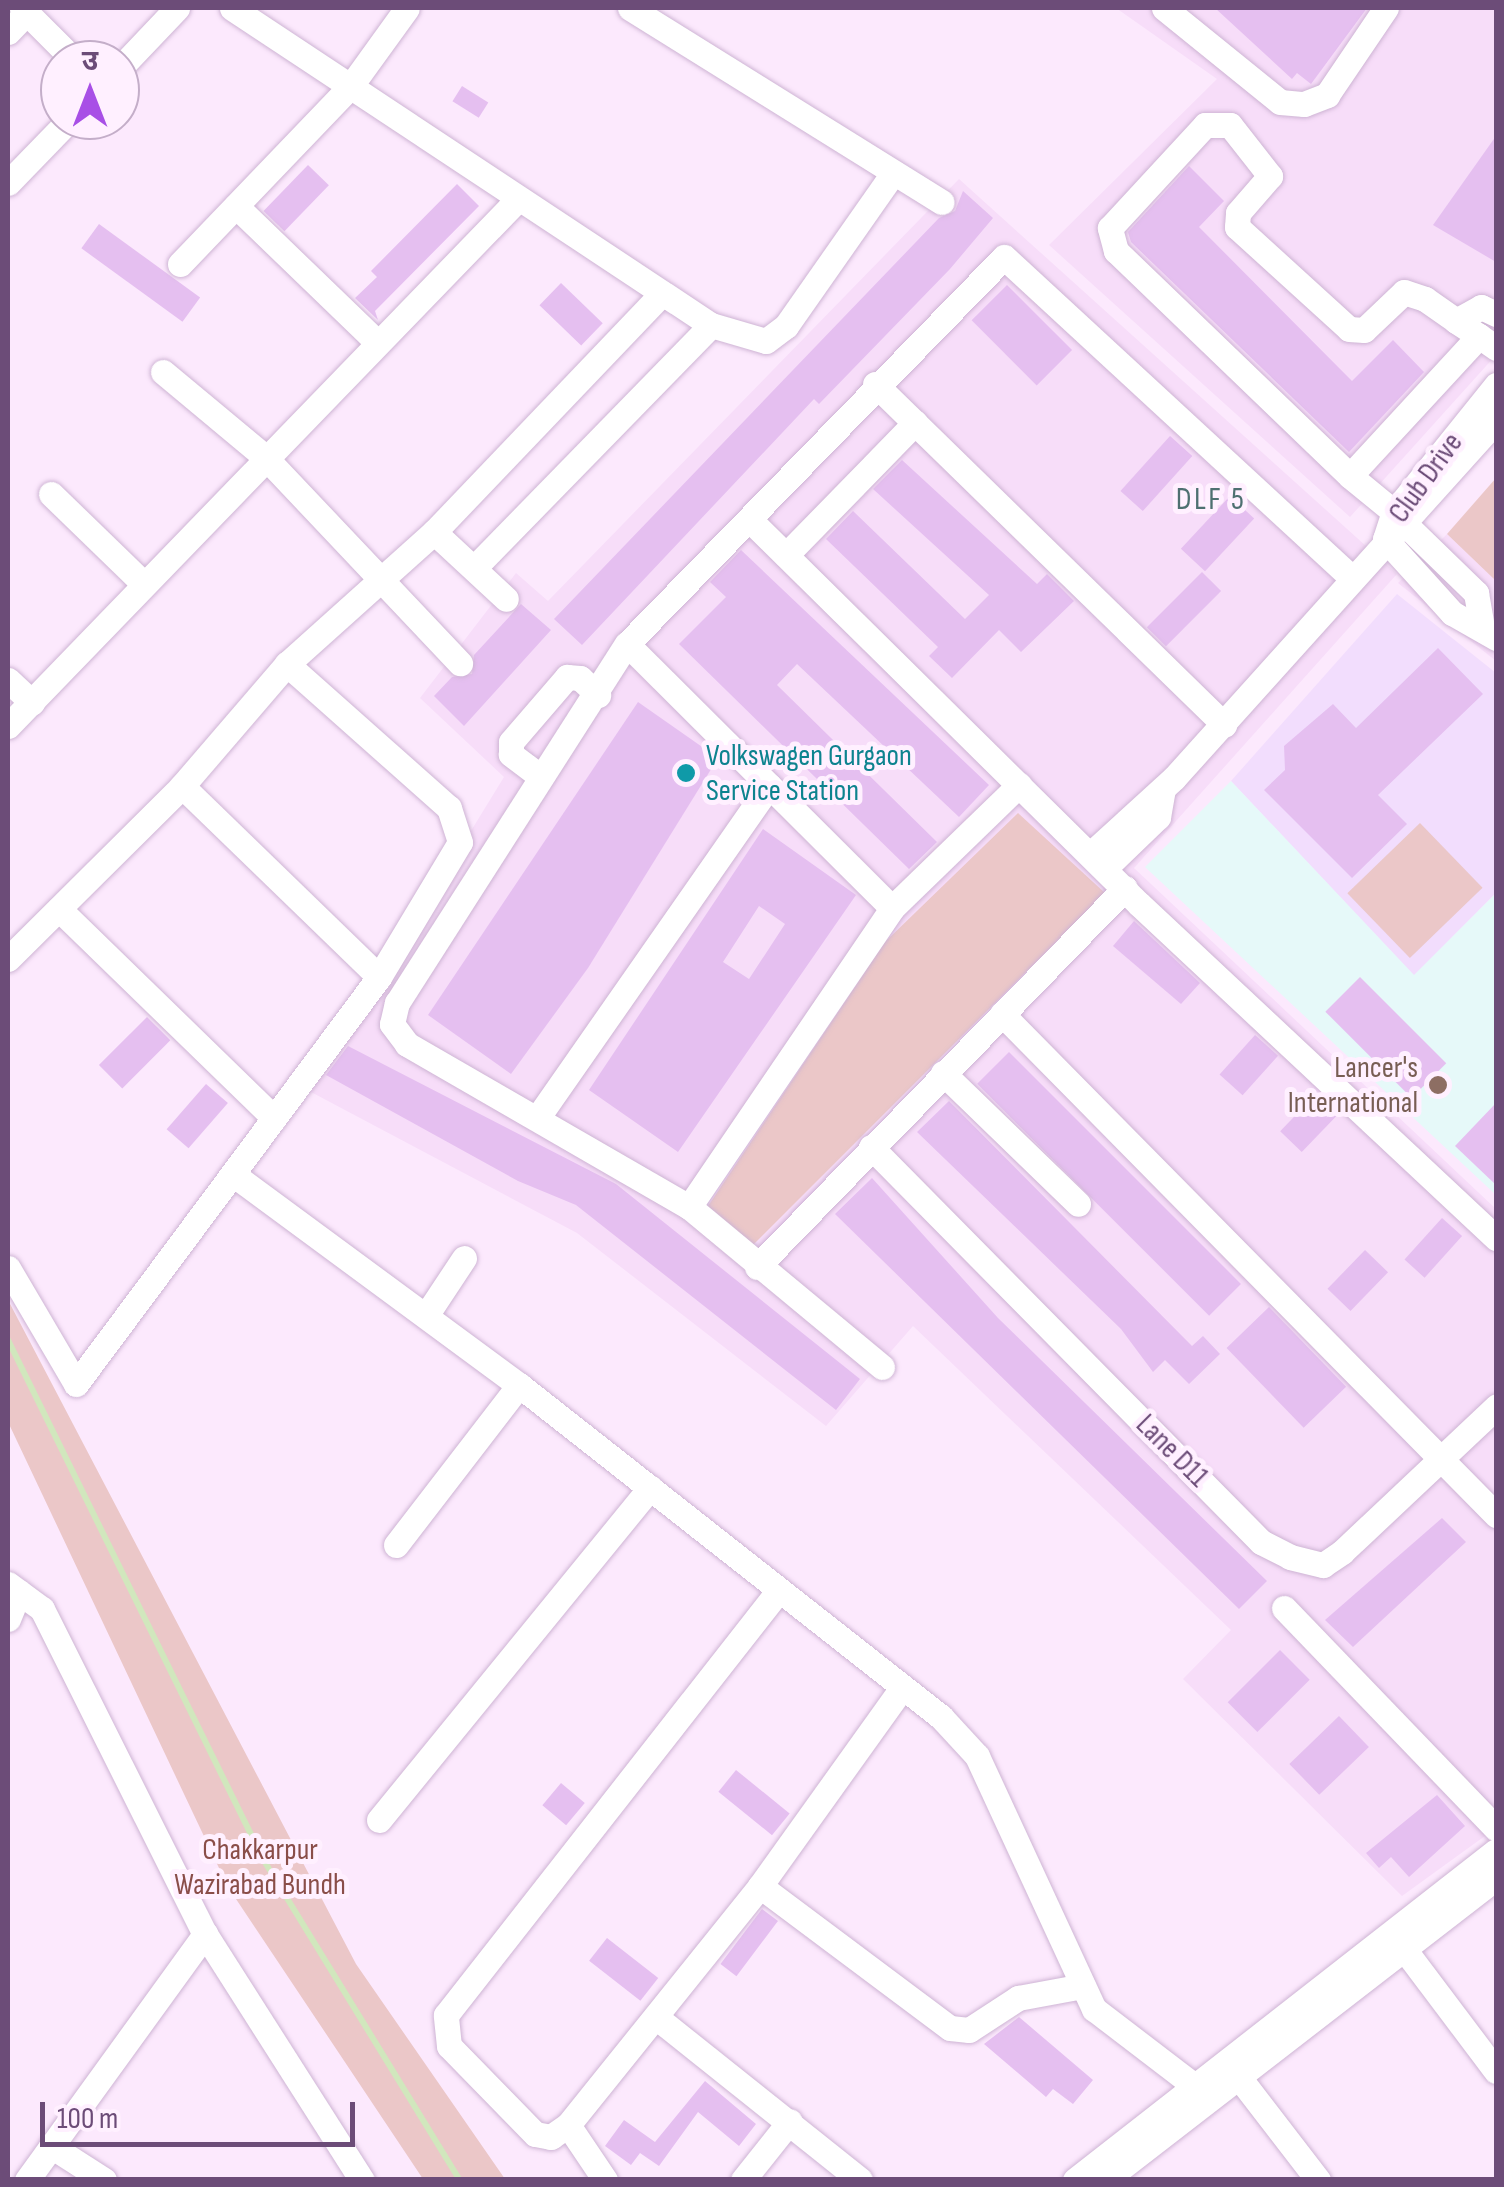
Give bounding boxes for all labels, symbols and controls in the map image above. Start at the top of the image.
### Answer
north arrow [40,40,140,140]
text: उ [82,45,98,78]
street label: Club Drive [1381,426,1471,530]
district label: DLF 5 [1176,481,1246,519]
place label: Volkswagen Gurgaon Service Station [706,738,912,808]
marker: Volkswagen Gurgaon Service Station [675,762,697,784]
place label: Lancer's International [1288,1050,1418,1120]
marker: Lancer's International [1427,1074,1449,1096]
street label: Lane D11 [1128,1407,1216,1495]
park label: Chakkarpur Wazirabad Bundh [174,1832,346,1902]
scale bar [45,2082,360,2144]
text: 100 m [57,2101,118,2137]

